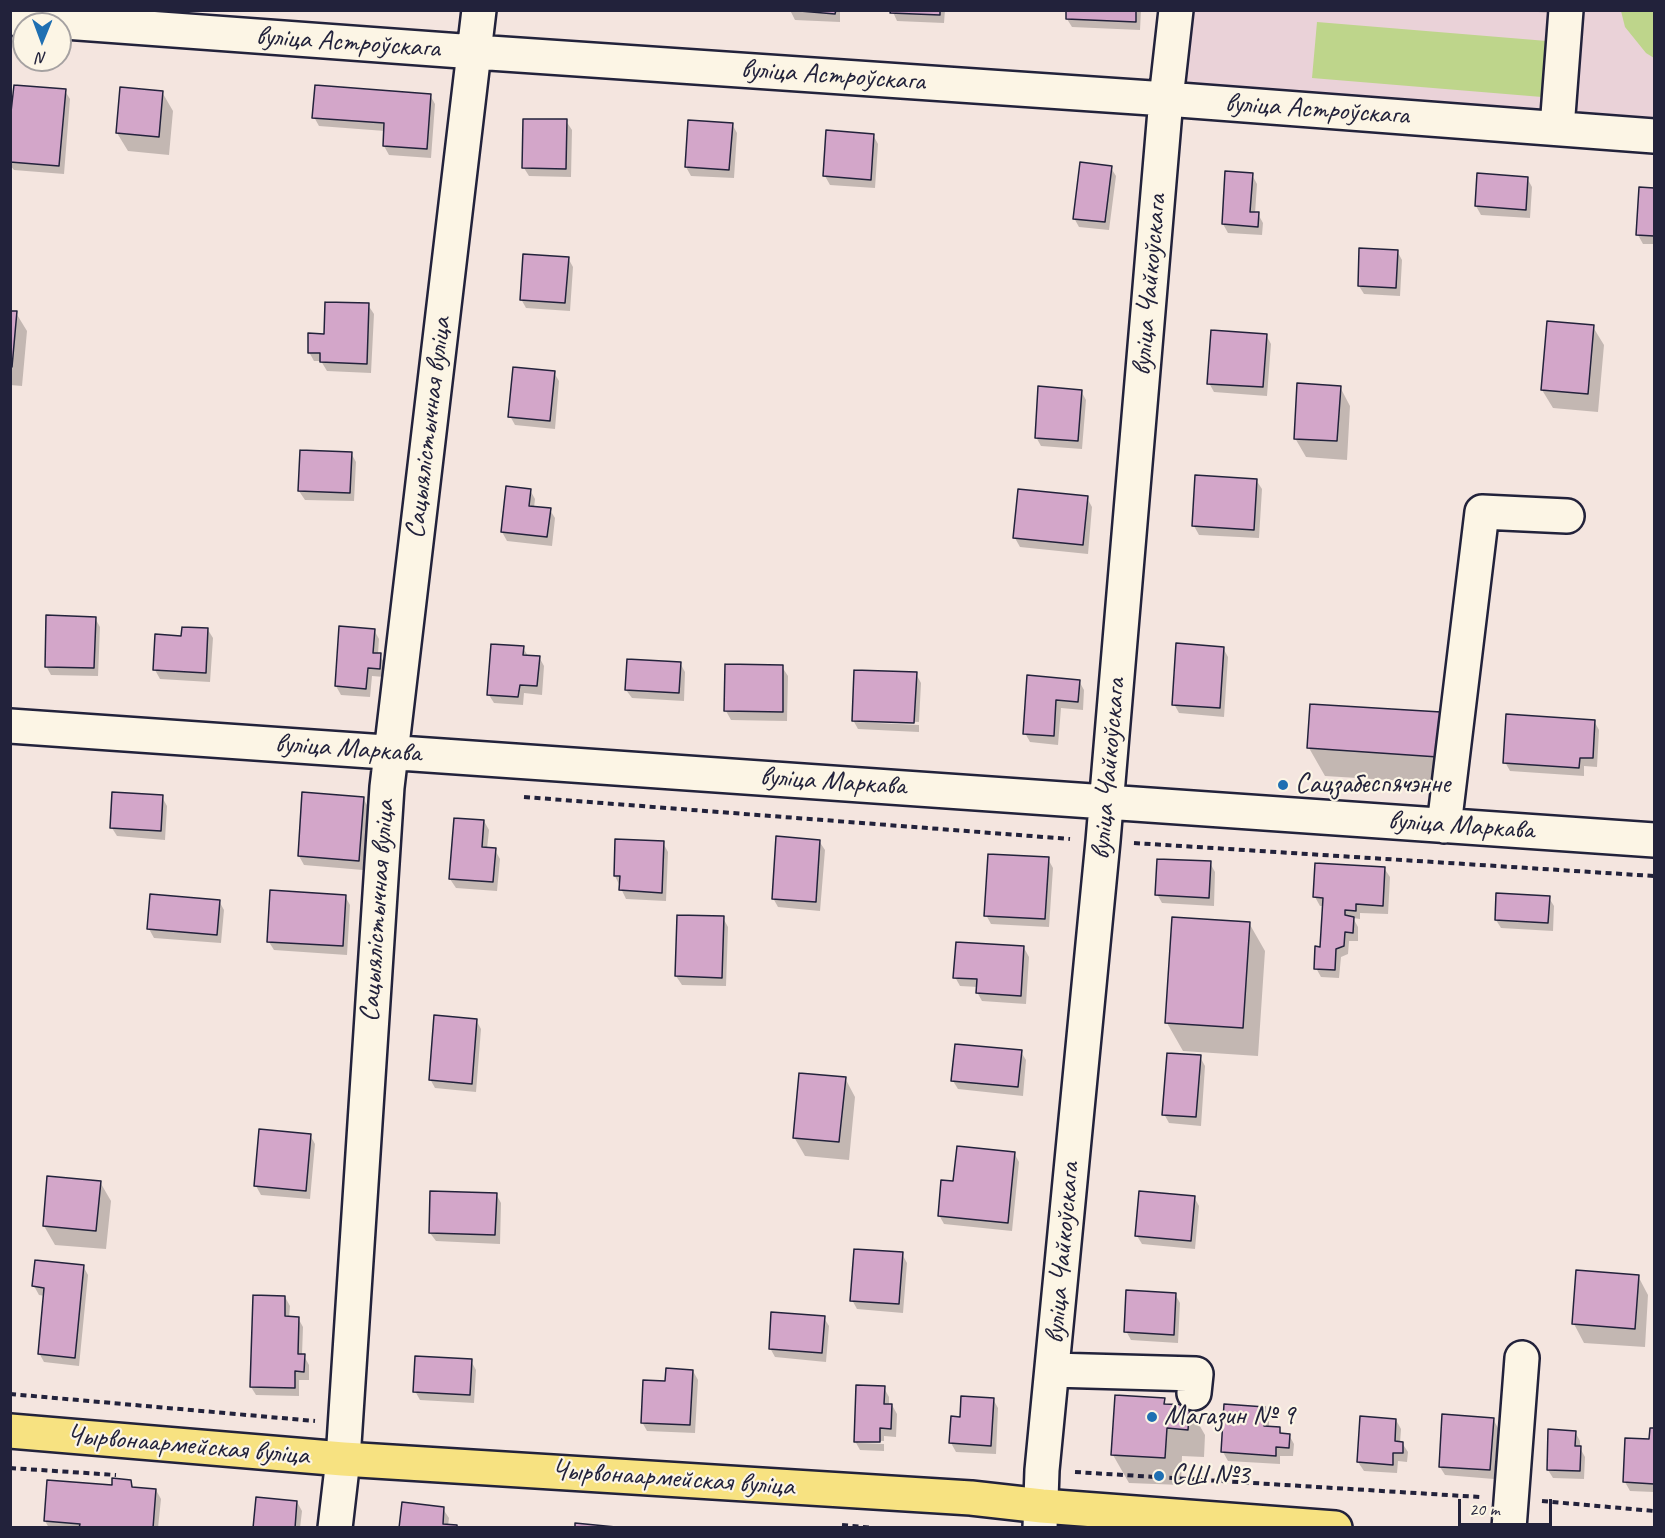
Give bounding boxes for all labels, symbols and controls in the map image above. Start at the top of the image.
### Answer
north arrow [12,12,72,72]
street label: вуліца Астроўскага [255,20,441,66]
text: N [37,48,47,68]
street label: вуліца Астроўскага [740,53,926,99]
street label: вуліца Астроўскага [1224,87,1410,133]
street label: вуліца Чайкоўскага [1125,193,1175,377]
street label: Сацыялістычная вуліца [399,315,459,541]
street label: вуліца Чайкоўскага [1084,677,1134,861]
street label: вуліца Маркава [274,727,422,771]
street label: вуліца Маркава [759,760,907,804]
place label: Сацзабеспячэнне [1295,768,1450,802]
marker: Сацзабеспячэнне [1276,778,1290,792]
street label: Сацыялістычная вуліца [353,799,403,1023]
street label: вуліца Маркава [1387,804,1535,848]
street label: вуліца Чайкоўскага [1038,1161,1088,1345]
place label: Магазин № 9 [1164,1400,1295,1434]
marker: Магазин № 9 [1145,1410,1159,1424]
street label: Чырвонаармейская вуліца [66,1419,310,1473]
street label: Чырвонаармейская вуліца [551,1454,795,1504]
place label: СШ №3 [1171,1459,1250,1493]
marker: СШ №3 [1152,1469,1166,1483]
scale bar [1461,1487,1556,1525]
text: 20 m [1469,1498,1500,1520]

